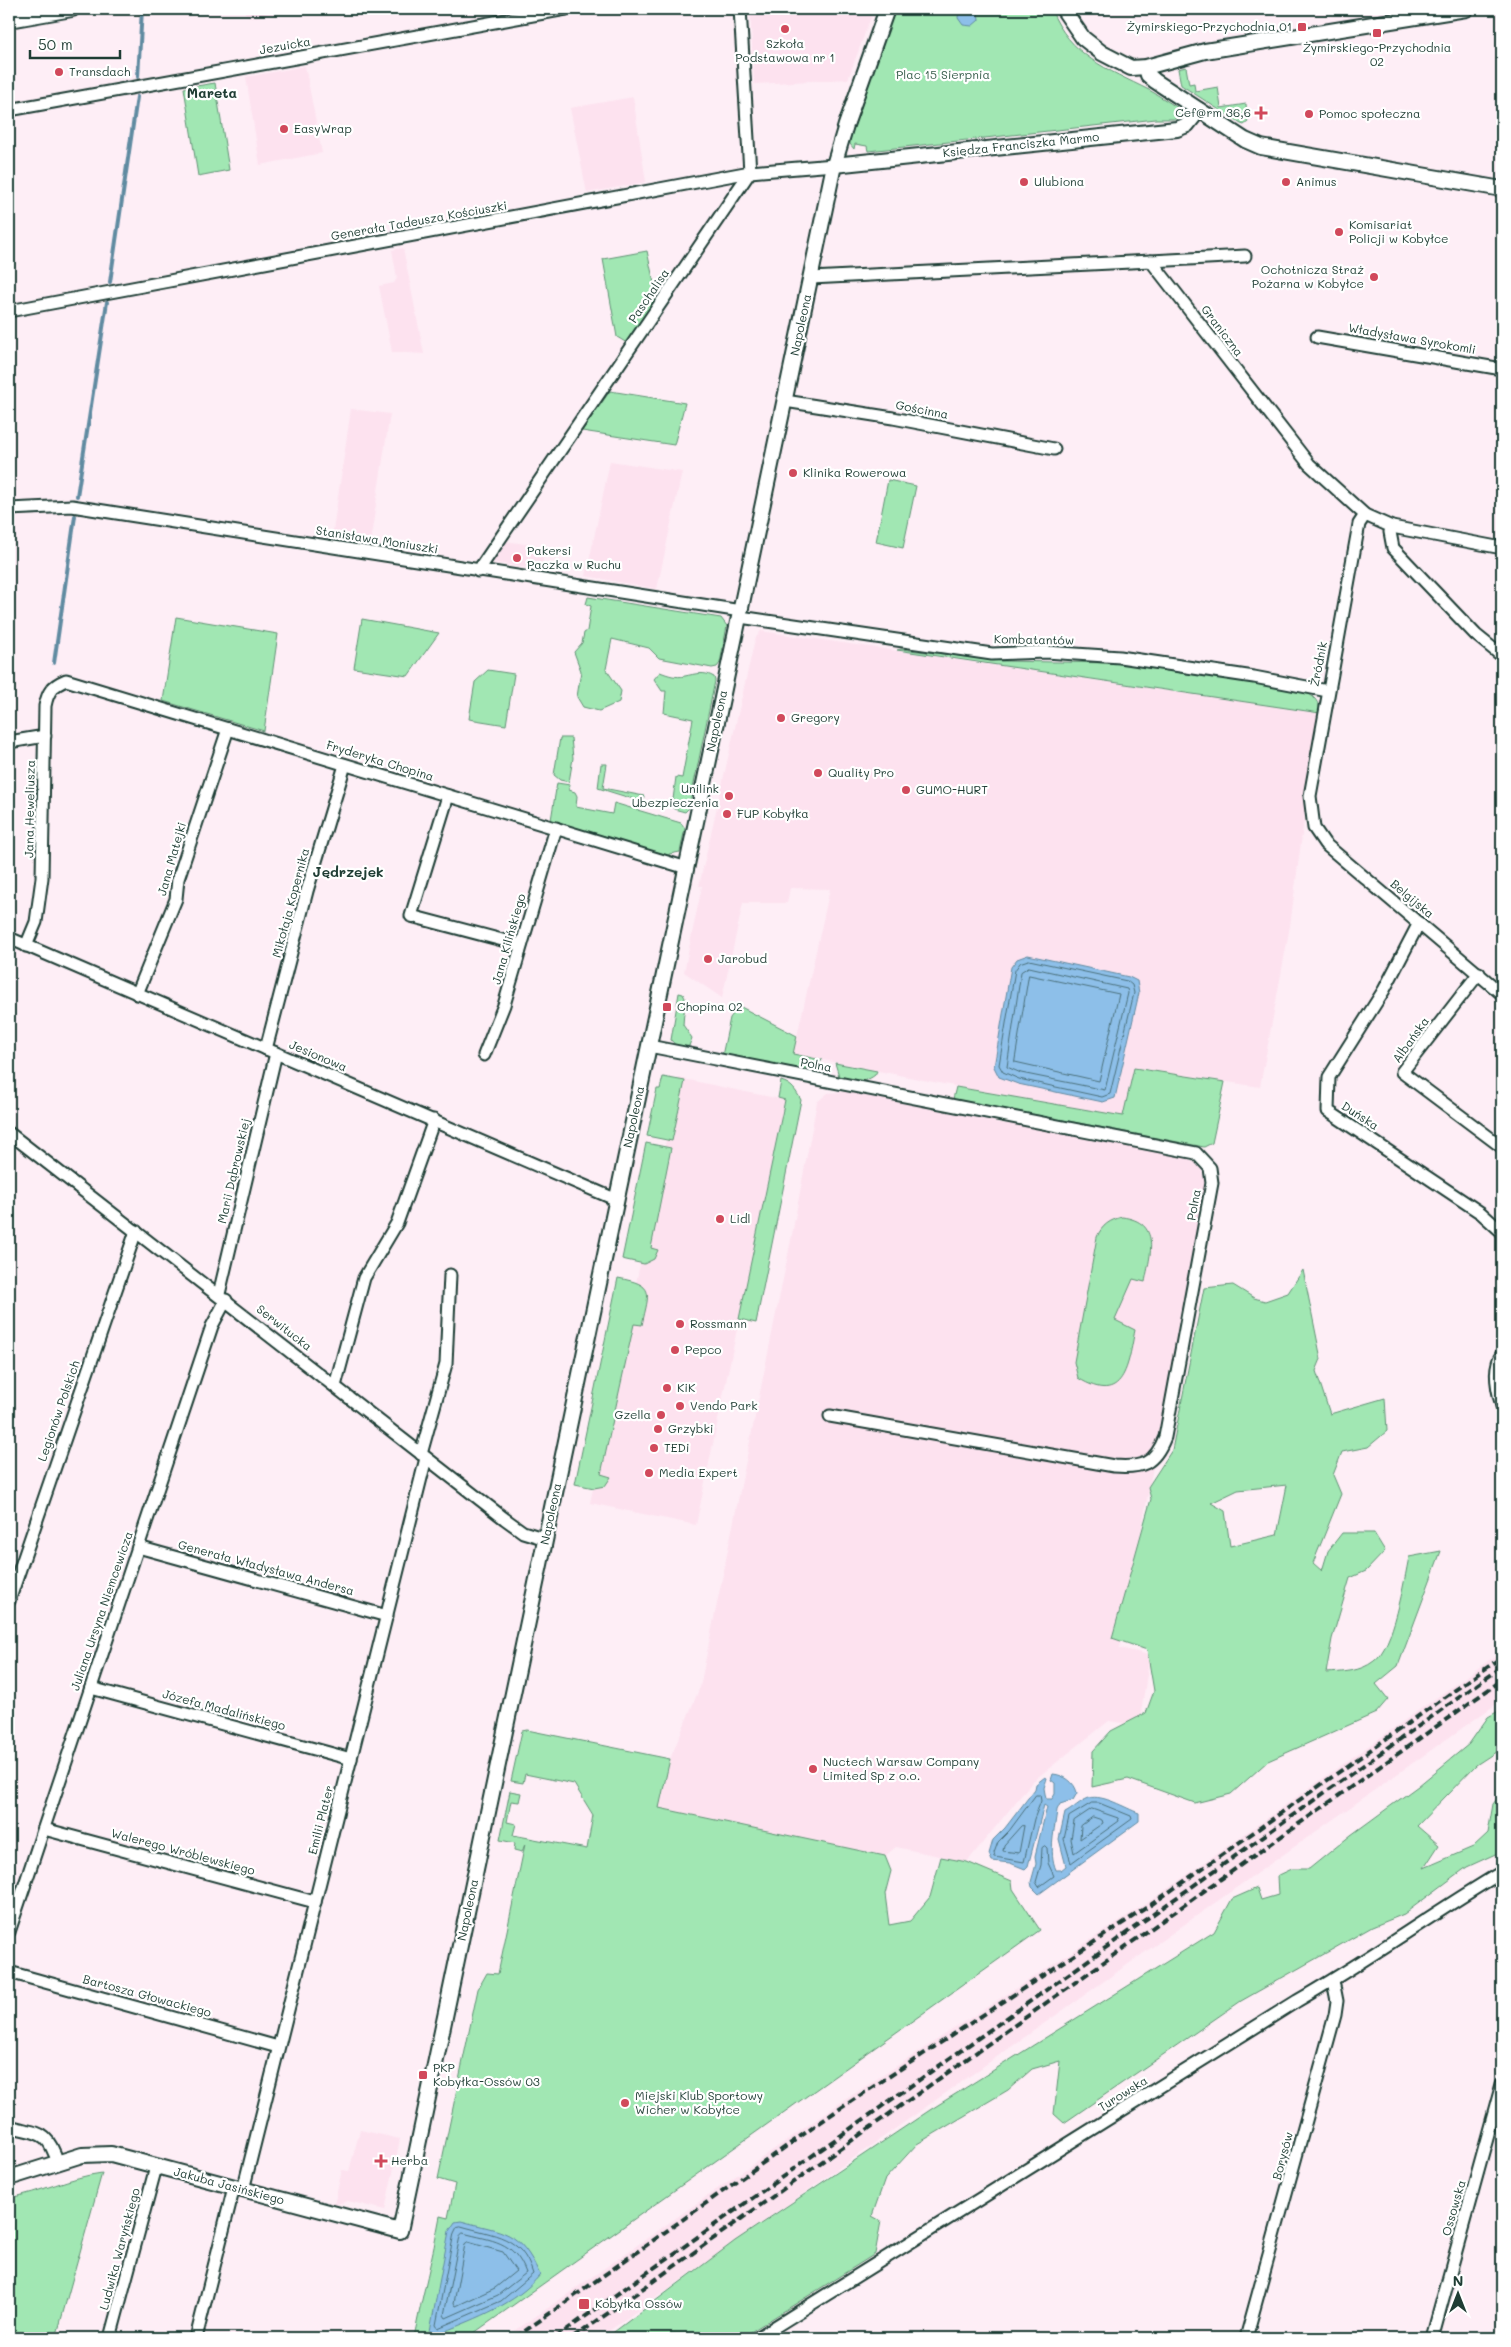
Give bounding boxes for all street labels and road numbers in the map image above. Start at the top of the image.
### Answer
street label: Jezuicka [258,33,312,57]
street label: Księdza Franciszka Marmo [942,128,1100,160]
street label: Generała Tadeusza Kościuszki [329,197,508,243]
street label: Paschalisa [624,265,672,326]
street label: Napoleona [786,293,814,357]
street label: Graniczna [1198,301,1247,359]
street label: Władysława Syrokomli [1347,319,1477,357]
street label: Gościnna [894,396,950,422]
street label: Stanisława Moniuszki [315,521,439,557]
street label: Kombatantów [994,630,1074,648]
street label: Źródnik [1306,640,1330,688]
street label: Napoleona [702,689,730,753]
street label: Fryderyka Chopina [325,736,436,784]
street label: Jana Heweliusza [20,760,38,858]
street label: Jana Matejki [153,820,189,897]
street label: Mikołaja Kopernika [268,846,312,959]
street label: Belgijska [1387,875,1438,921]
street label: Jana Kilińskiego [487,891,529,986]
street label: Albańska [1388,1013,1432,1065]
street label: Jesionowa [287,1036,350,1074]
street label: Polna [799,1053,833,1075]
street label: Napoleona [619,1085,647,1149]
street label: Duńska [1339,1097,1382,1133]
street label: Marii Dąbrowskiej [213,1117,253,1225]
street label: Polna [1182,1188,1204,1222]
street label: Serwitucka [254,1301,316,1354]
street label: Legionów Polskich [33,1358,83,1463]
street label: Napoleona [536,1482,564,1546]
street label: Juliana Ursyna Niemcewicza [66,1529,136,1692]
street label: Generała Władysława Andersa [177,1536,356,1598]
street label: Józefa Madalińskiego [161,1685,287,1733]
street label: Emilii Plater [304,1783,336,1856]
street label: Walerego Wróblewskiego [110,1824,257,1878]
street label: Napoleona [453,1878,481,1942]
street label: Bartosza Głowackiego [81,1970,213,2020]
street label: Turowska [1095,2072,1150,2115]
street label: Borysów [1268,2130,1296,2182]
street label: Jakuba Jasińskiego [172,2163,286,2207]
street label: Ossowska [1437,2178,1469,2237]
street label: Ludwika Waryńskiego [95,2186,143,2311]

